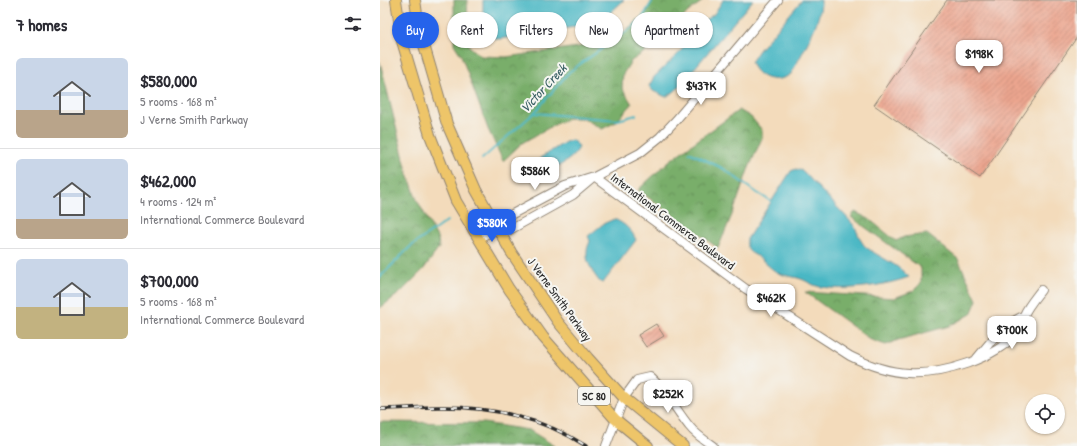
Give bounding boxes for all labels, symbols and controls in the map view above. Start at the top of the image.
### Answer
chip: Buy [392,12,439,48]
chip: Rent [447,12,498,48]
chip: Filters [506,12,567,48]
chip: New [575,12,623,48]
chip: Apartment [631,12,713,48]
text: 7 homes [16,13,67,36]
icon: filters [342,13,364,35]
pin: $198K [951,40,1007,74]
text: $198K [965,44,993,62]
water label: Victor Creek [516,58,571,116]
text: $580,000 [140,69,197,92]
pin: $437K [673,72,729,106]
icon: home [48,74,96,122]
text: $437K [686,76,716,94]
text: 5 rooms · 168 m² [140,92,217,110]
text: J Verne Smith Parkway [140,110,248,128]
pin: $586K [507,157,563,191]
text: $586K [520,161,550,179]
text: $462,000 [140,169,196,192]
street label: International Commerce Boulevard [607,169,739,274]
icon: home [48,175,96,223]
text: 4 rooms · 124 m² [140,192,216,210]
pin: $580K [464,209,520,243]
text: International Commerce Boulevard [140,210,304,228]
text: $580K [477,213,507,231]
street label: J Verne Smith Parkway [524,254,596,344]
text: $700,000 [140,269,199,292]
icon: home [48,275,96,323]
pin: $462K [743,284,799,318]
text: $462K [756,288,786,306]
text: 5 rooms · 168 m² [140,292,217,310]
text: International Commerce Boulevard [140,310,304,328]
pin: $700K [984,316,1040,350]
text: $700K [996,320,1028,338]
pin: $252K [640,380,696,414]
text: $252K [652,384,684,402]
road number: SC 80 [578,387,610,405]
map controls [1025,394,1065,434]
button: locate [1025,394,1065,434]

